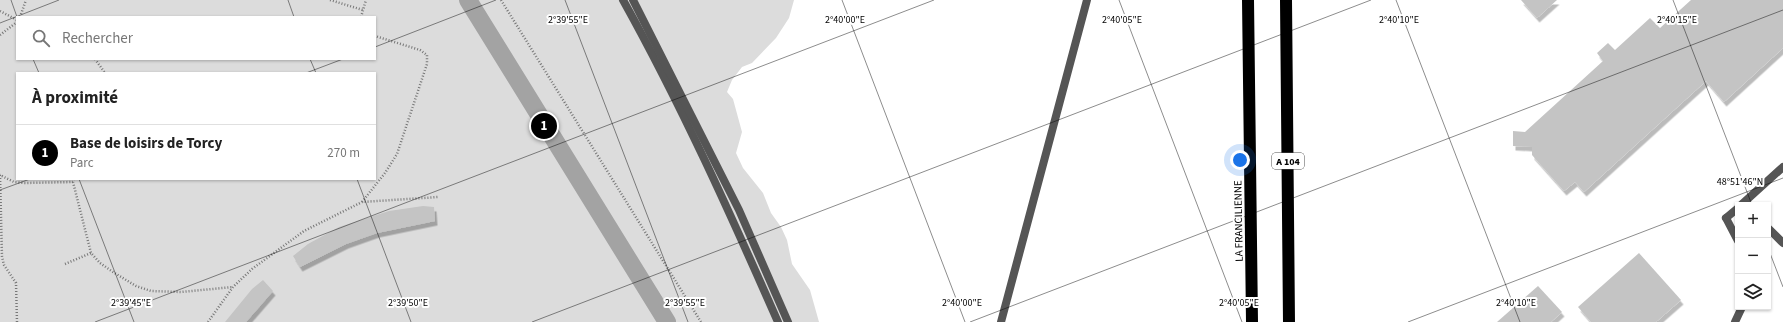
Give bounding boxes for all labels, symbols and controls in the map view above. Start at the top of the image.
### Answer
text: 2°39'55"E [548,13,588,27]
text: 2°40'00"E [825,13,865,27]
text: 2°40'05"E [1102,13,1142,27]
text: 2°40'10"E [1379,13,1419,27]
text: 2°40'15"E [1657,13,1697,27]
search box [16,16,376,60]
icon: search [30,27,52,49]
text: Rechercher [62,28,133,49]
text: À proximité [32,86,118,110]
pin: 1 [531,111,557,141]
text: Base de loisirs de Torcy [70,133,222,154]
text: 1 [42,144,48,162]
text: 270 m [327,144,360,162]
your location [1230,150,1250,170]
road number: A 104 [1272,153,1304,169]
text: Parc [70,154,94,172]
text: 48°51'46"N [1717,175,1763,189]
street label: LA FRANCILIENNE [1230,180,1247,262]
map controls [1735,202,1771,310]
button: + [1735,202,1771,238]
button: − [1735,238,1771,274]
button: layers [1735,274,1771,310]
text: 2°39'45"E [111,296,151,310]
text: 2°39'50"E [388,296,428,310]
text: 2°39'55"E [665,296,705,310]
text: 2°40'00"E [942,296,982,310]
text: 2°40'05"E [1219,296,1259,310]
text: 2°40'10"E [1496,296,1536,310]

